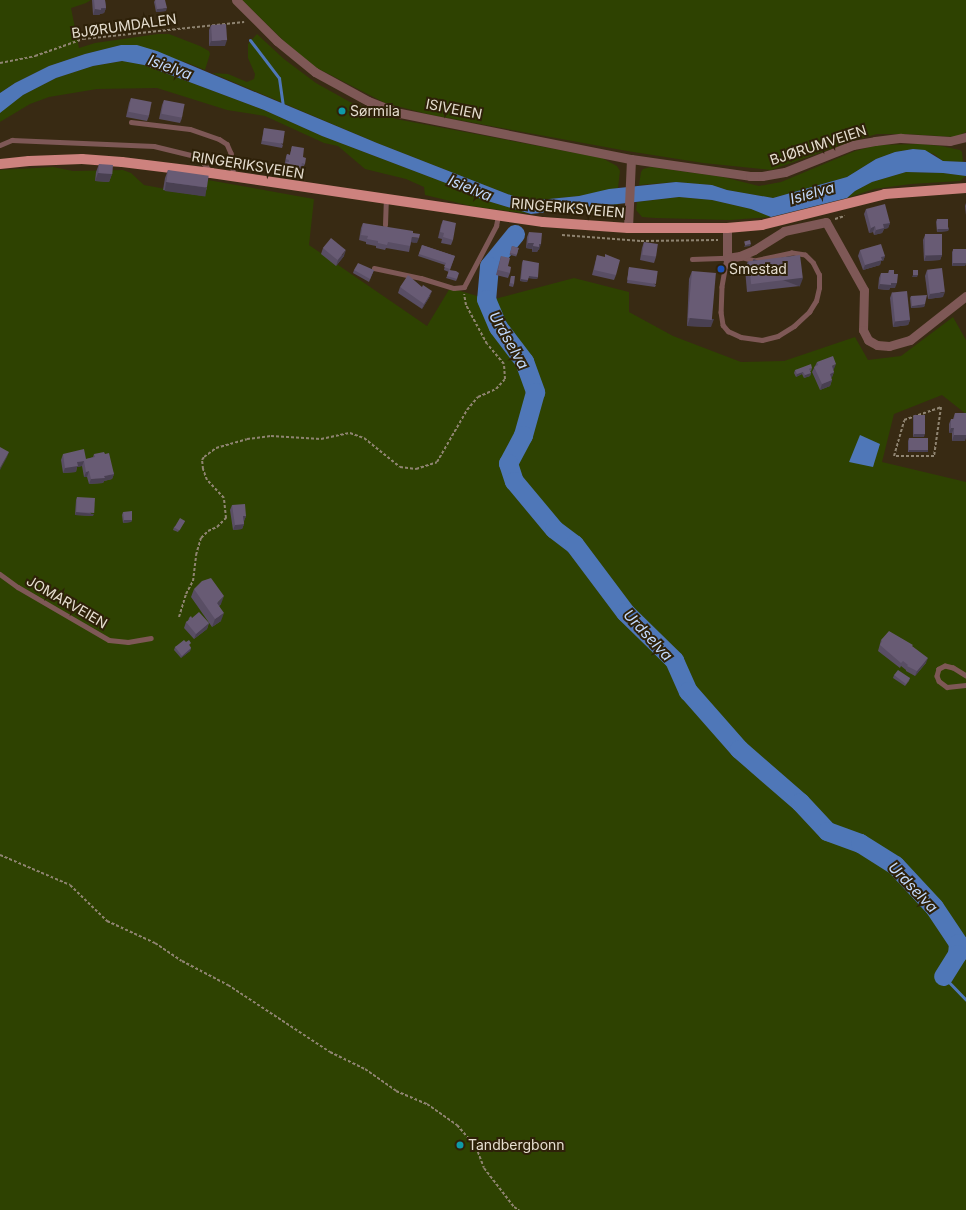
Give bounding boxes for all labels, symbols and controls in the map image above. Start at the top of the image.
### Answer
street label: BJØRUMDALEN [70,10,178,42]
water label: Isielva [146,51,194,83]
street label: ISIVEIEN [424,95,484,123]
place label: Sørmila [350,103,400,119]
marker: Sørmila [337,106,347,116]
street label: BJØRUMVEIEN [768,121,868,169]
street label: RINGERIKSVEIEN [190,148,306,182]
water label: Isielva [446,171,494,205]
water label: Isielva [788,178,836,208]
street label: RINGERIKSVEIEN [510,195,626,221]
place label: Smestad [729,261,787,277]
marker: Smestad [716,264,726,274]
water label: Urdselva [485,308,533,372]
street label: JOMARVEIEN [24,572,110,632]
water label: Urdselva [620,606,676,664]
water label: Urdselva [885,858,941,916]
place label: Tandbergbonn [468,1137,565,1153]
marker: Tandbergbonn [455,1140,465,1150]

